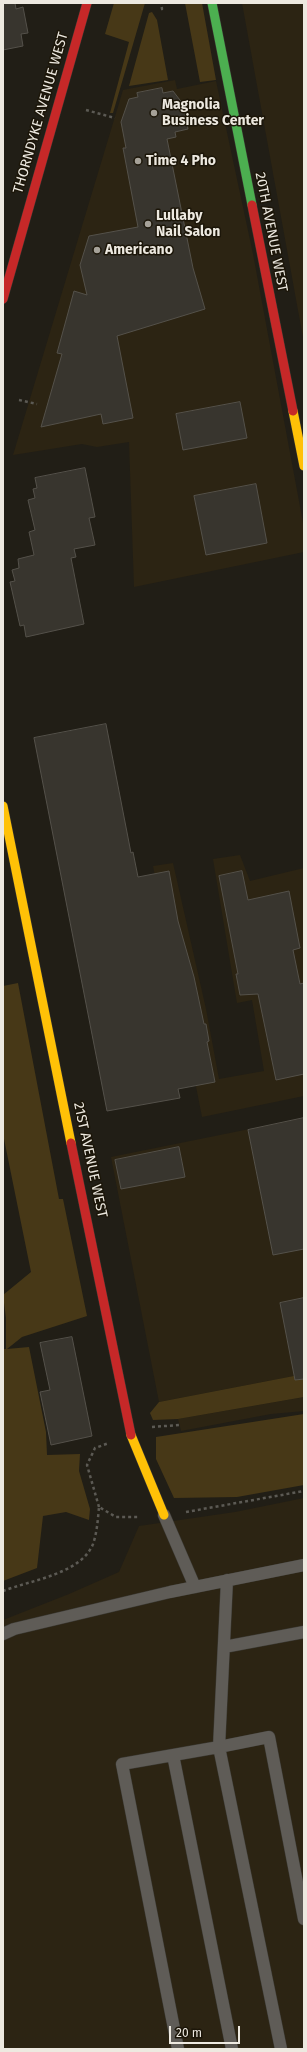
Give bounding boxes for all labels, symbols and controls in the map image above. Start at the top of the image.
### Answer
street label: THORNDYKE AVENUE WEST [10,31,72,195]
place label: Magnolia Business Center [162,97,264,130]
marker: Magnolia Business Center [149,108,159,118]
place label: Time 4 Pho [146,153,216,169]
marker: Time 4 Pho [133,156,143,166]
street label: 20TH AVENUE WEST [251,171,291,293]
place label: Lullaby Nail Salon [156,208,220,240]
marker: Lullaby Nail Salon [143,219,153,229]
place label: Americano [105,242,173,258]
marker: Americano [92,245,102,255]
street label: 21ST AVENUE WEST [70,1101,110,1219]
scale bar [171,2018,242,2044]
text: 20 m [176,2026,202,2040]

